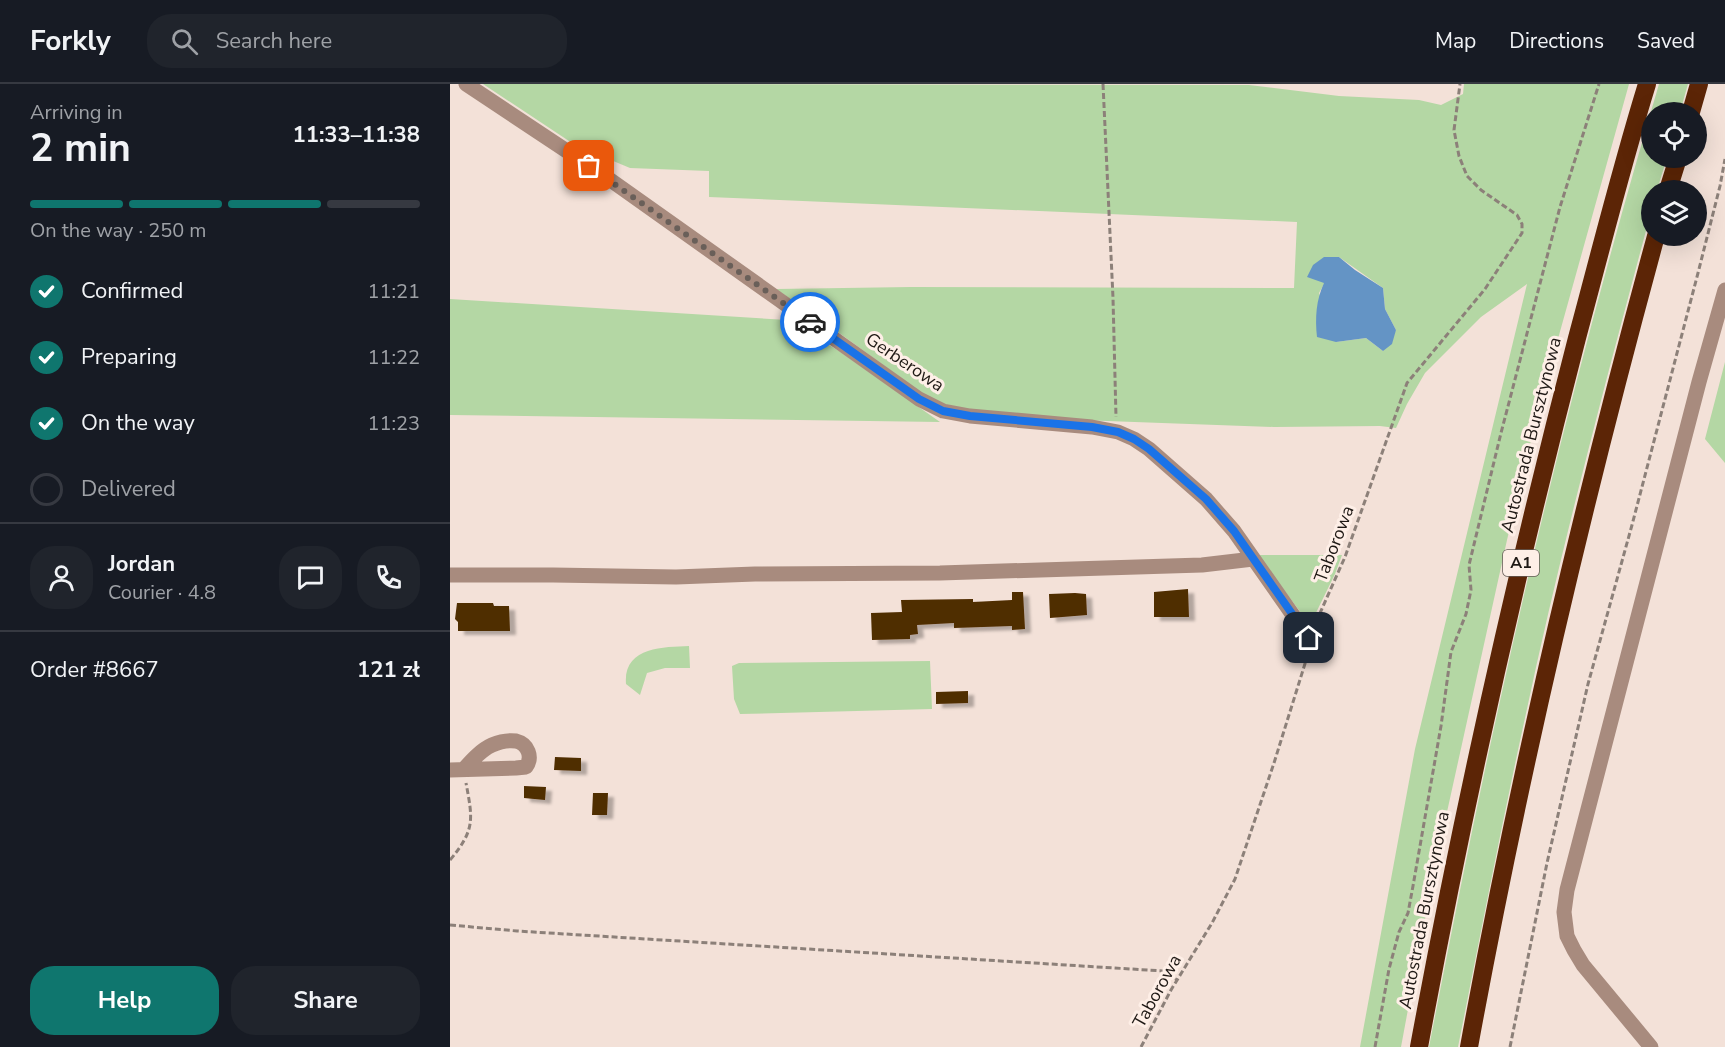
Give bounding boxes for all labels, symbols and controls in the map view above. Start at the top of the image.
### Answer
search box [147,14,567,68]
text: Forkly [30,22,111,60]
icon: search [168,25,201,58]
text: Search here [216,26,332,56]
text: Map [1435,27,1476,55]
text: Directions [1509,27,1604,55]
text: Saved [1637,27,1695,55]
text: Arriving in [30,99,123,126]
map controls [1641,102,1707,246]
button: locate [1641,102,1707,168]
text: 11:33–11:38 [292,120,420,150]
text: 2 min [30,122,131,175]
pin [563,140,614,191]
icon: bag [572,149,605,182]
button: layers [1641,180,1707,246]
text: On the way · 250 m [30,217,206,244]
icon: check [30,275,63,308]
text: Confirmed [81,276,183,306]
text: 11:21 [367,278,420,305]
courier [780,292,840,352]
icon: car [794,306,827,339]
street label: Gerberowa [861,327,949,397]
street label: Autostrada Bursztynowa [1495,335,1567,535]
icon: check [30,341,63,374]
text: Preparing [81,342,177,372]
text: 11:22 [367,344,420,371]
icon: check [30,407,63,440]
text: On the way [81,408,195,438]
text: 11:23 [367,410,420,437]
text: Delivered [81,474,176,504]
street label: Taborowa [1308,502,1360,586]
button: person [30,546,93,609]
button: chat [279,546,342,609]
button: phone [357,546,420,609]
text: Jordan [108,549,175,579]
road number: A1 [1503,550,1539,576]
text: Courier · 4.8 [108,579,216,606]
pin [1283,612,1334,663]
icon: home [1292,621,1325,654]
text: Order #8667 [30,655,159,685]
text: 121 zł [357,655,420,685]
street label: Autostrada Bursztynowa [1393,809,1455,1011]
street label: Taborowa [1127,950,1187,1032]
button: Help [30,966,219,1035]
button: Share [231,966,420,1035]

